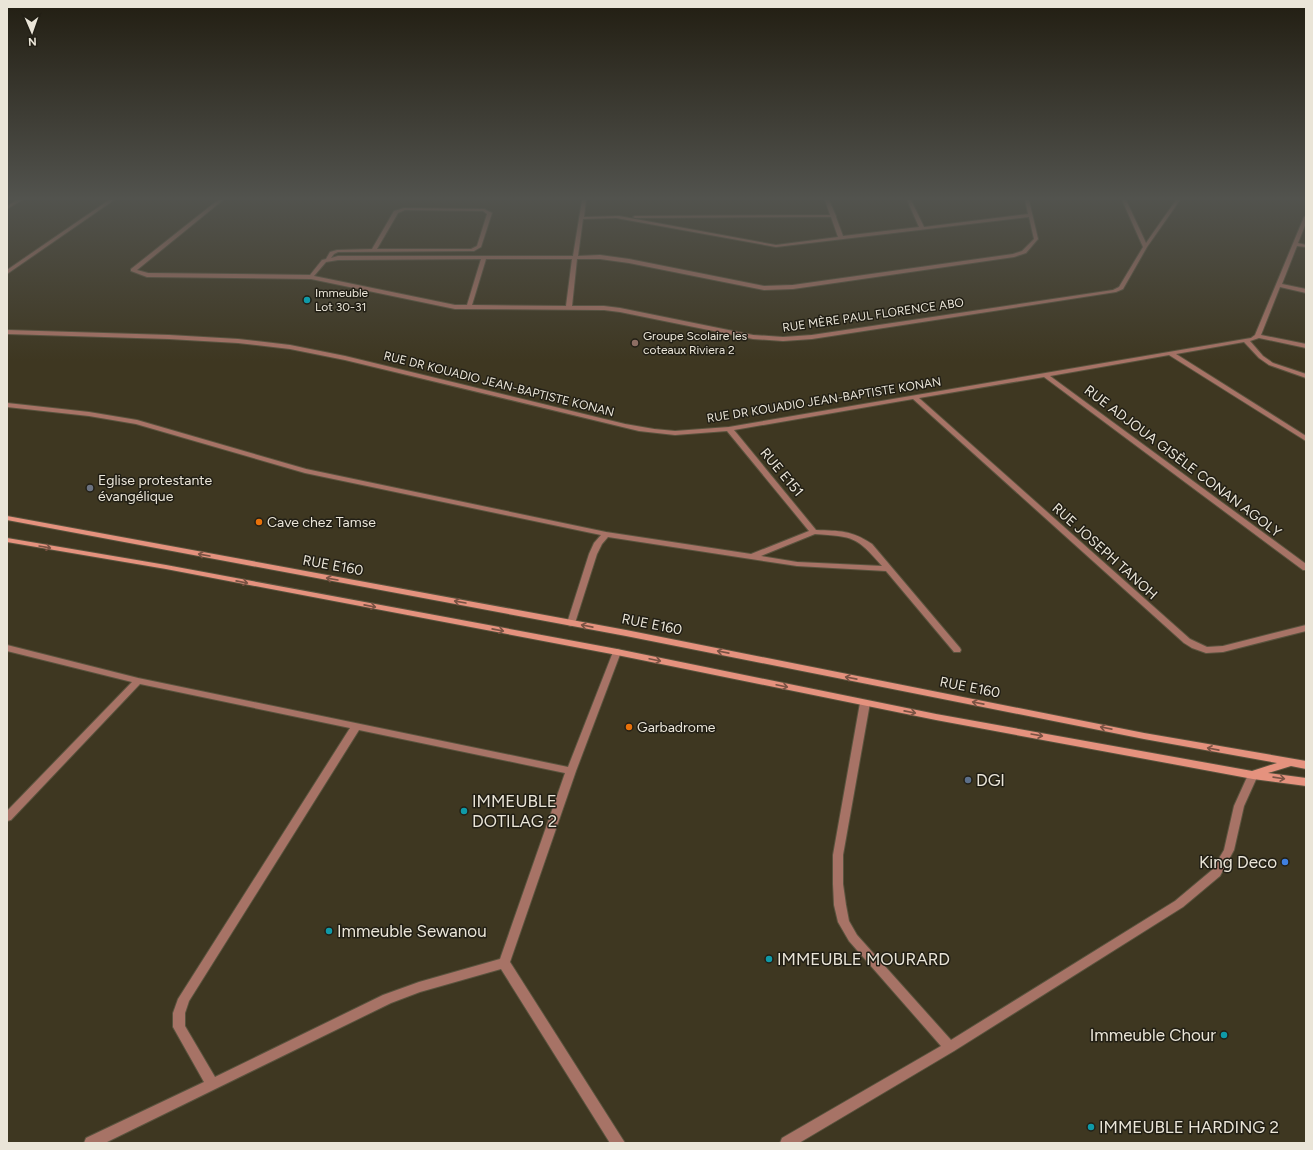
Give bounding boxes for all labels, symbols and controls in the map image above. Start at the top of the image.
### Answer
north arrow [12,12,52,52]
text: N [28,35,37,48]
place label: Immeuble Lot 30-31 [315,286,369,314]
marker: Immeuble Lot 30-31 [302,295,312,305]
street label: RUE MÈRE PAUL FLORENCE ABO [781,295,965,335]
place label: Groupe Scolaire les coteaux Riviera 2 [643,329,748,357]
marker: Groupe Scolaire les coteaux Riviera 2 [630,338,640,348]
street label: RUE DR KOUADIO JEAN-BAPTISTE KONAN [382,349,616,419]
street label: RUE DR KOUADIO JEAN-BAPTISTE KONAN [706,375,942,425]
street label: RUE ADJOUA GISÈLE CONAN AGOLY [1081,382,1285,541]
street label: RUE E151 [756,445,807,500]
place label: Eglise protestante évangélique [98,472,212,505]
marker: Eglise protestante évangélique [85,483,95,493]
street label: RUE JOSEPH TANOH [1048,500,1161,603]
place label: Cave chez Tamse [267,514,376,531]
marker: Cave chez Tamse [254,517,264,527]
one-way arrow [39,543,52,551]
one-way arrow [198,551,211,559]
street label: RUE E160 [301,552,365,579]
one-way arrow [326,574,339,582]
one-way arrow [235,578,248,586]
one-way arrow [454,598,467,606]
one-way arrow [363,602,376,610]
street label: RUE E160 [620,610,684,639]
one-way arrow [581,622,594,630]
one-way arrow [491,626,504,634]
one-way arrow [717,648,730,656]
one-way arrow [648,656,661,664]
one-way arrow [845,673,858,681]
street label: RUE E160 [938,673,1002,702]
one-way arrow [775,683,788,691]
one-way arrow [972,699,985,707]
one-way arrow [903,708,916,716]
place label: Garbadrome [637,719,716,736]
marker: Garbadrome [624,722,634,732]
one-way arrow [1100,724,1113,732]
one-way arrow [1031,732,1044,740]
one-way arrow [1207,744,1220,752]
place label: DGI [976,770,1005,790]
one-way arrow [1272,774,1285,782]
marker: DGI [963,775,973,785]
place label: IMMEUBLE DOTILAG 2 [472,791,557,831]
marker: IMMEUBLE DOTILAG 2 [459,806,469,816]
place label: King Deco [1199,852,1277,872]
marker: King Deco [1280,857,1290,867]
place label: Immeuble Sewanou [337,921,487,941]
marker: Immeuble Sewanou [324,926,334,936]
place label: IMMEUBLE MOURARD [777,949,950,969]
marker: IMMEUBLE MOURARD [764,954,774,964]
place label: Immeuble Chour [1090,1025,1216,1045]
marker: Immeuble Chour [1219,1030,1229,1040]
place label: IMMEUBLE HARDING 2 [1099,1117,1279,1137]
marker: IMMEUBLE HARDING 2 [1086,1122,1096,1132]

